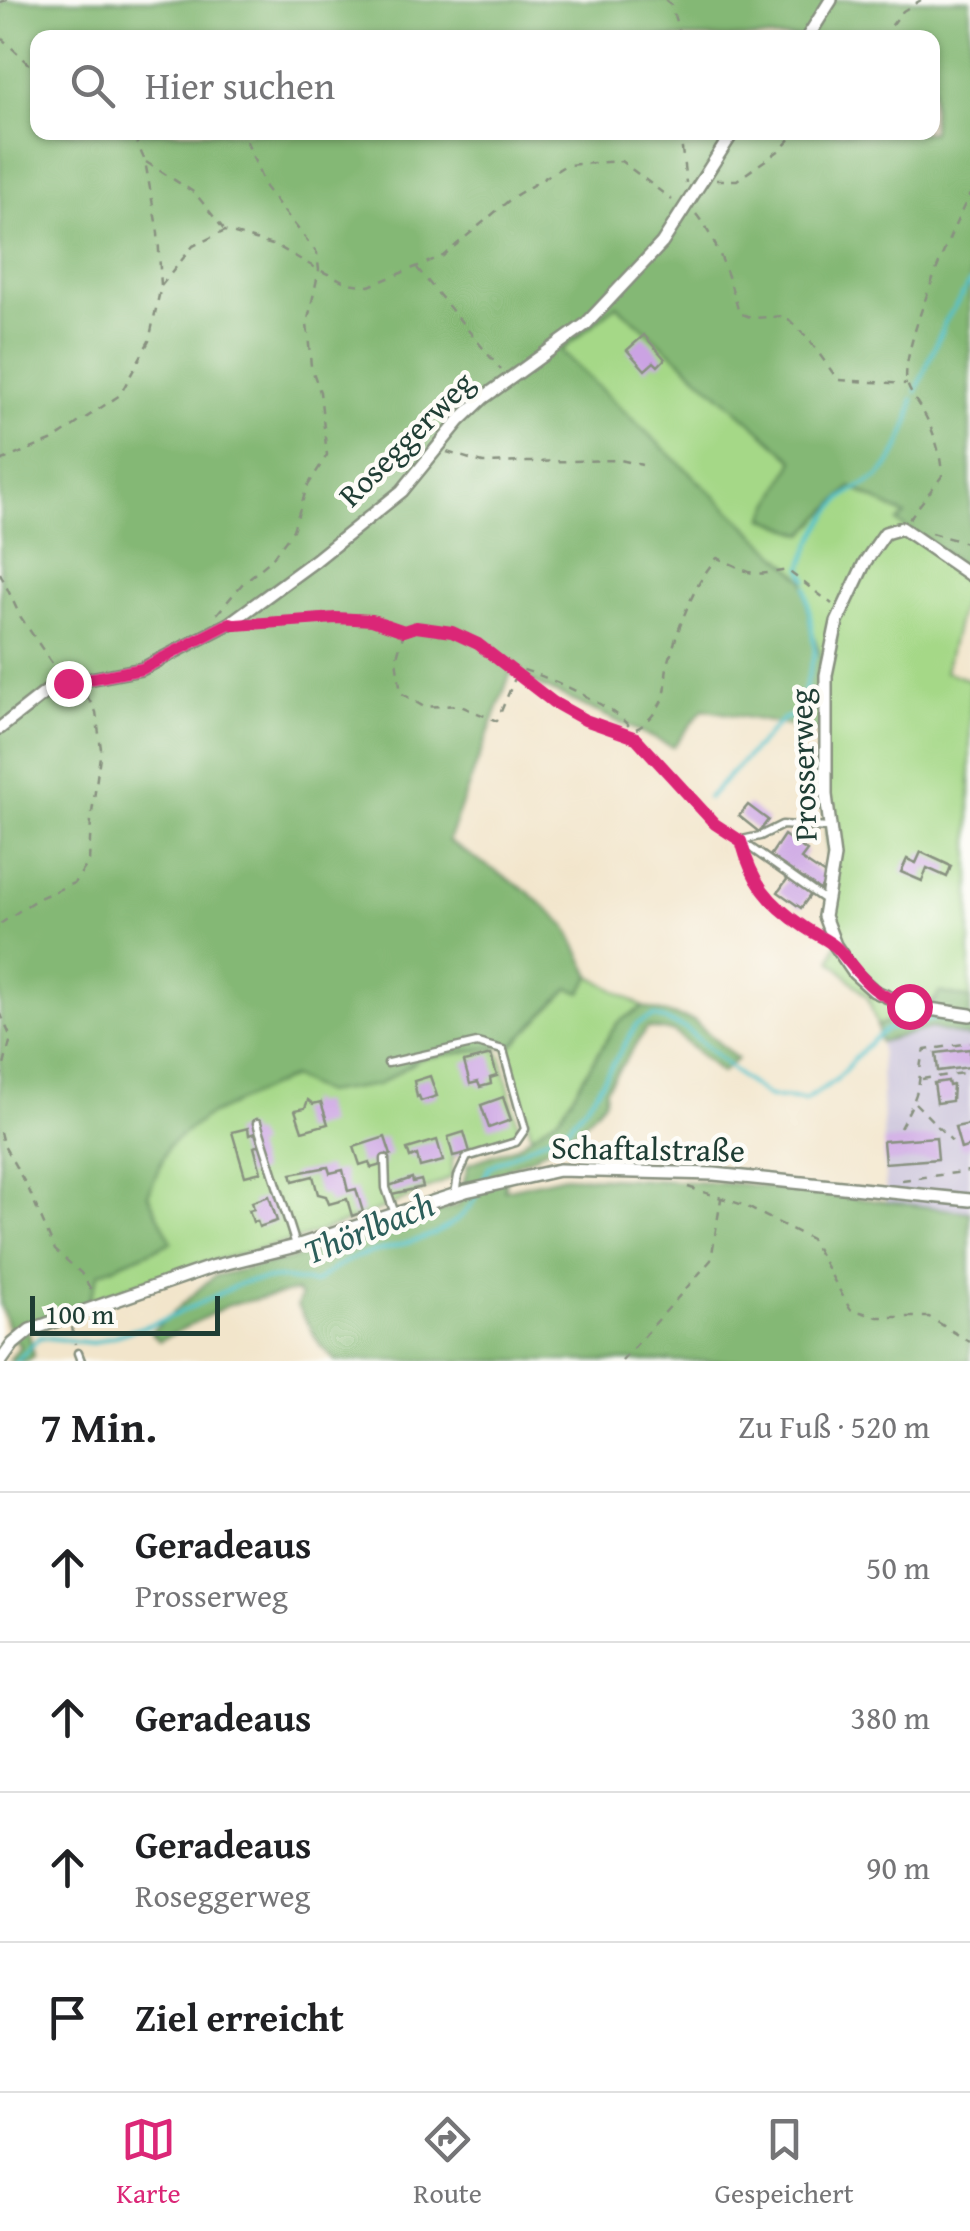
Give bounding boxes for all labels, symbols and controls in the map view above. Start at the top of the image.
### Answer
search box [30,30,940,140]
text: Hier suchen [145,57,335,113]
icon: search [65,58,120,113]
street label: Roseggerweg [327,360,484,517]
route end [46,661,92,707]
street label: Prosserweg [776,688,829,842]
route start [887,984,933,1030]
street label: Schaftalstraße [551,1123,745,1174]
water label: Thörlbach [296,1178,442,1277]
scale bar [30,1291,220,1336]
text: 100 m [45,1293,114,1334]
text: 7 Min. [40,1396,157,1457]
text: Zu Fuß · 520 m [738,1403,930,1450]
text: Geradeaus [135,1516,311,1572]
icon: ahead [40,1540,95,1595]
text: 50 m [866,1544,930,1591]
text: Prosserweg [135,1572,288,1619]
text: Geradeaus [135,1689,311,1745]
icon: ahead [40,1690,95,1745]
text: 380 m [851,1694,930,1741]
text: Geradeaus [135,1816,311,1872]
icon: ahead [40,1840,95,1895]
text: 90 m [866,1844,930,1891]
text: Roseggerweg [135,1872,311,1919]
text: Ziel erreicht [135,1989,344,2045]
icon: arrive [40,1990,95,2045]
tab: Karte [116,2112,181,2213]
tab: Route [413,2112,482,2213]
tab: Gespeichert [715,2112,854,2213]

